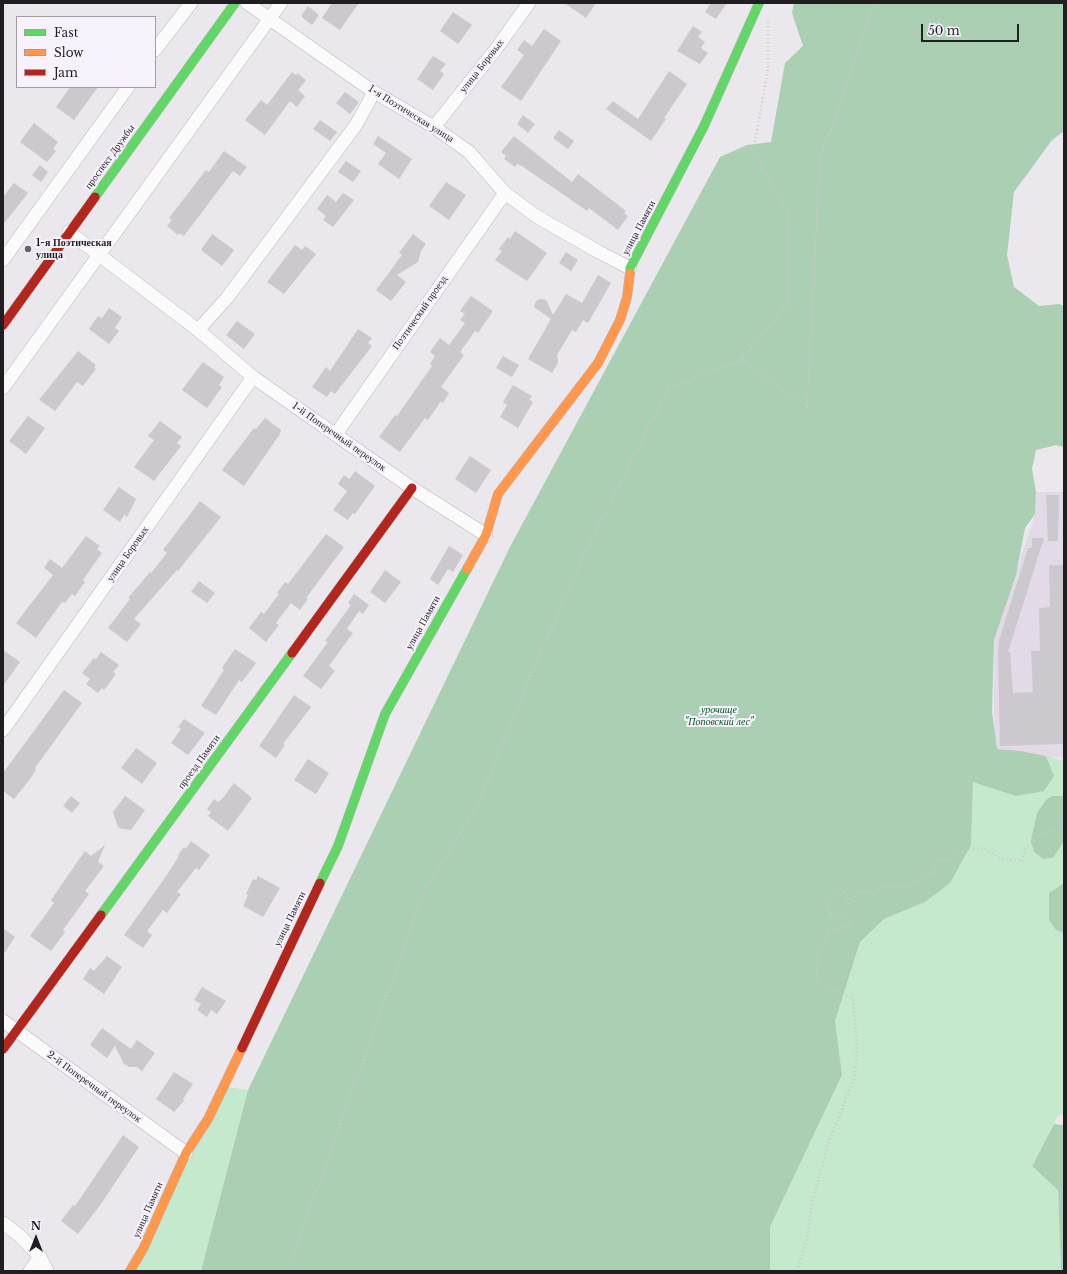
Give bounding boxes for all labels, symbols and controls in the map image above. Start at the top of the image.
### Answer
legend [16,16,156,88]
scale bar [923,16,1021,42]
text: 50 m [928,23,960,38]
text: Fast [54,25,78,40]
street label: улица Боровых [457,37,507,95]
text: Slow [54,45,83,60]
text: Jam [54,65,78,80]
street label: 1-я Поэтическая улица [366,83,456,145]
street label: проспект Дружбы [83,122,137,192]
street label: улица Памяти [620,199,658,257]
place label: 1-я Поэтическая улица [36,237,112,260]
marker: 1-я Поэтическая улица [23,244,33,254]
street label: Поэтический проезд [390,274,450,352]
street label: 1-й Поперечный переулок [290,400,388,474]
street label: улица Боровых [105,524,151,584]
street label: улица Памяти [403,594,443,652]
park label: урочище "Поповский лес" [685,704,753,728]
street label: проезд Памяти [175,733,223,791]
street label: улица Памяти [271,889,309,949]
street label: 2-й Поперечный переулок [44,1049,144,1125]
street label: улица Памяти [130,1180,166,1240]
north arrow [16,1218,56,1258]
text: N [31,1219,41,1233]

